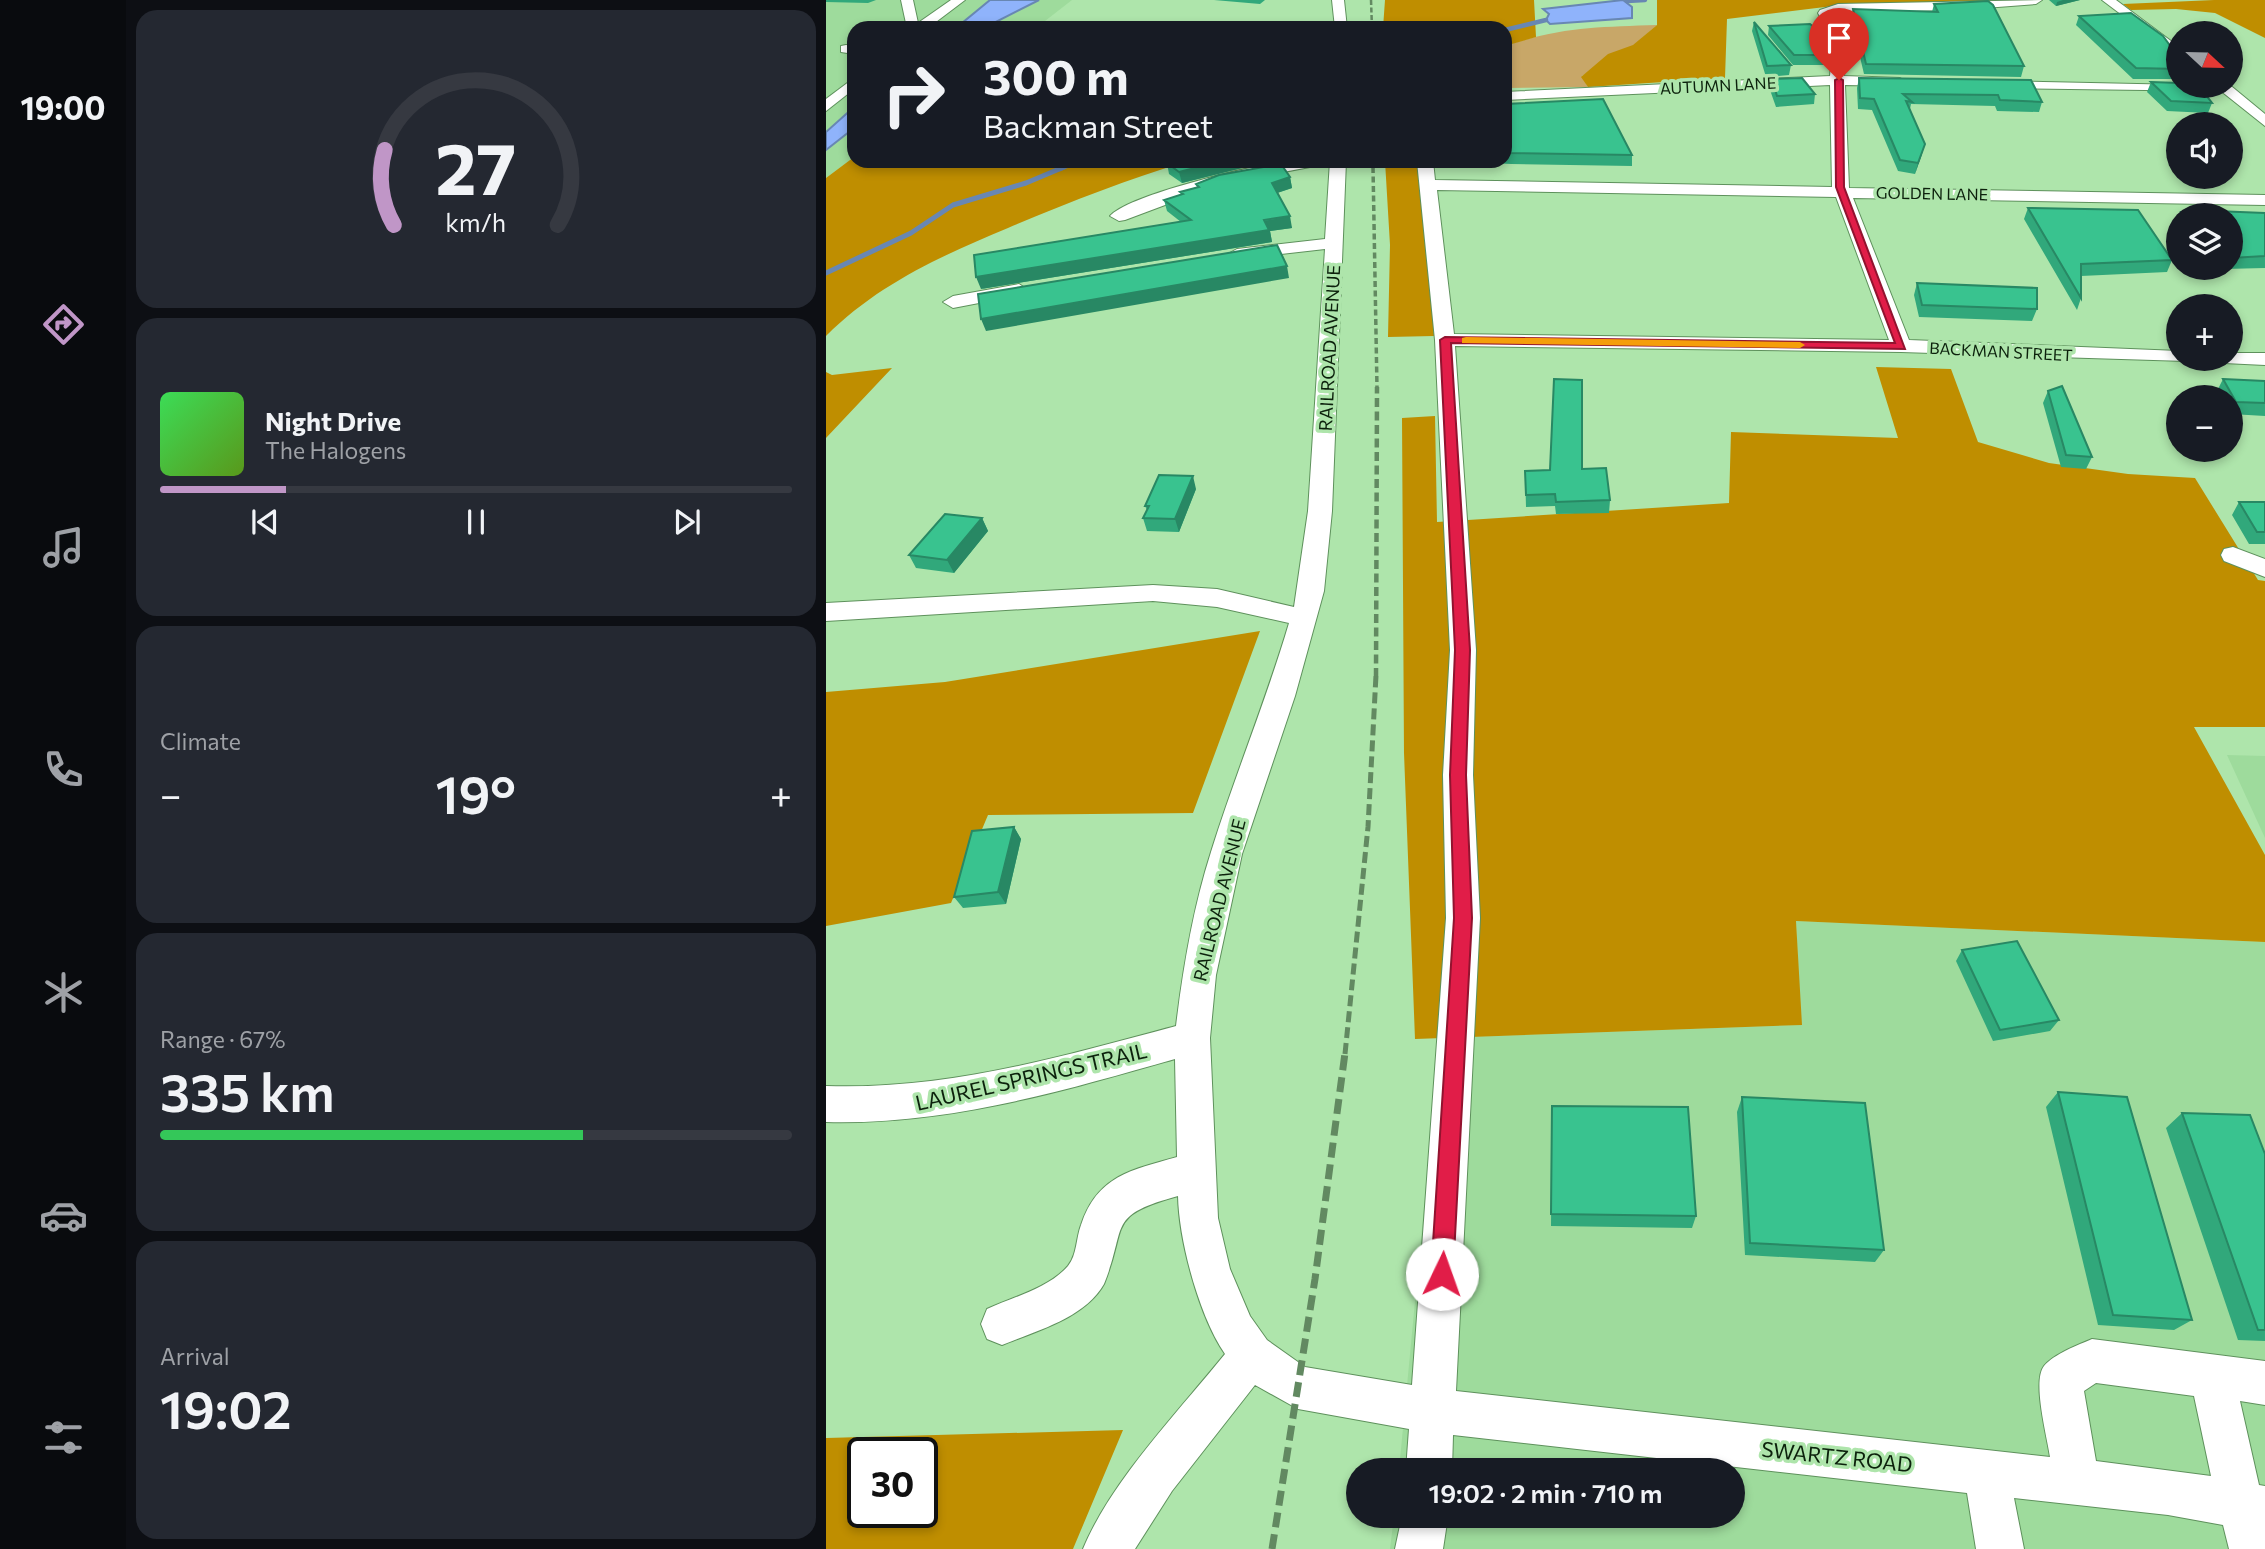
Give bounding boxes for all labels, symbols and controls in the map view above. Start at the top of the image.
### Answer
pin [1809,8,1869,80]
icon: arrive [1820,19,1858,57]
north arrow [2166,21,2244,98]
map controls [2166,21,2243,462]
text: 300 m [983,45,1129,105]
icon: right [868,49,959,140]
street label: AUTUMN LANE [1659,72,1777,98]
text: 19:00 [20,87,106,127]
text: Backman Street [983,105,1213,145]
button: sound [2166,112,2243,189]
text: 27 [436,121,516,210]
street label: GOLDEN LANE [1876,183,1988,203]
button: layers [2166,203,2243,280]
text: km/h [446,207,506,237]
street label: RAILROAD AVENUE [1314,264,1344,432]
button: + [2166,294,2243,371]
icon: directions [39,300,88,349]
street label: BACKMAN STREET [1929,338,2073,364]
button: − [2166,385,2243,462]
text: Night Drive [265,405,401,436]
text: The Halogens [265,436,406,464]
icon: previous [246,503,284,541]
icon: pause [457,503,495,541]
icon: next [668,503,706,541]
icon: music [39,523,88,572]
text: Climate [160,727,241,755]
icon: phone [39,745,88,794]
text: 19° [435,761,516,825]
text: − [160,770,182,817]
text: + [770,770,792,817]
street label: RAILROAD AVENUE [1188,817,1250,983]
icon: climate [39,968,88,1017]
text: Range · 67% [160,1025,285,1053]
street label: LAUREL SPRINGS TRAIL [913,1037,1149,1115]
text: 335 km [160,1059,335,1123]
icon: car [39,1191,88,1240]
position arrow [1405,1237,1479,1311]
text: Arrival [160,1342,230,1370]
text: 19:02 [160,1376,292,1440]
icon: filters [39,1413,88,1462]
street label: SWARTZ ROAD [1760,1436,1914,1476]
speed limit sign: 30 [847,1437,938,1528]
text: 19:02 · 2 min · 710 m [1429,1477,1662,1508]

